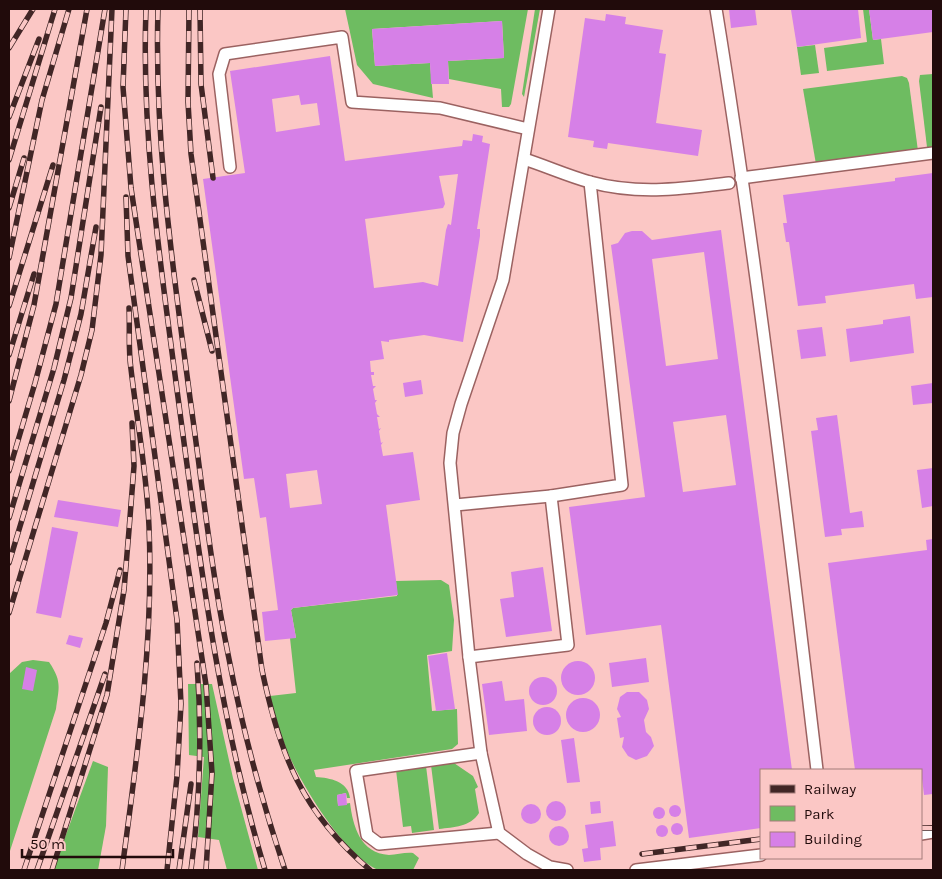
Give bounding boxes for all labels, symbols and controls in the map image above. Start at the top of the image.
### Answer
legend [760,769,922,859]
text: Railway [804,780,856,798]
text: Park [804,805,834,823]
scale bar [22,826,174,858]
text: Building [804,830,862,848]
text: 50 m [30,835,65,853]

